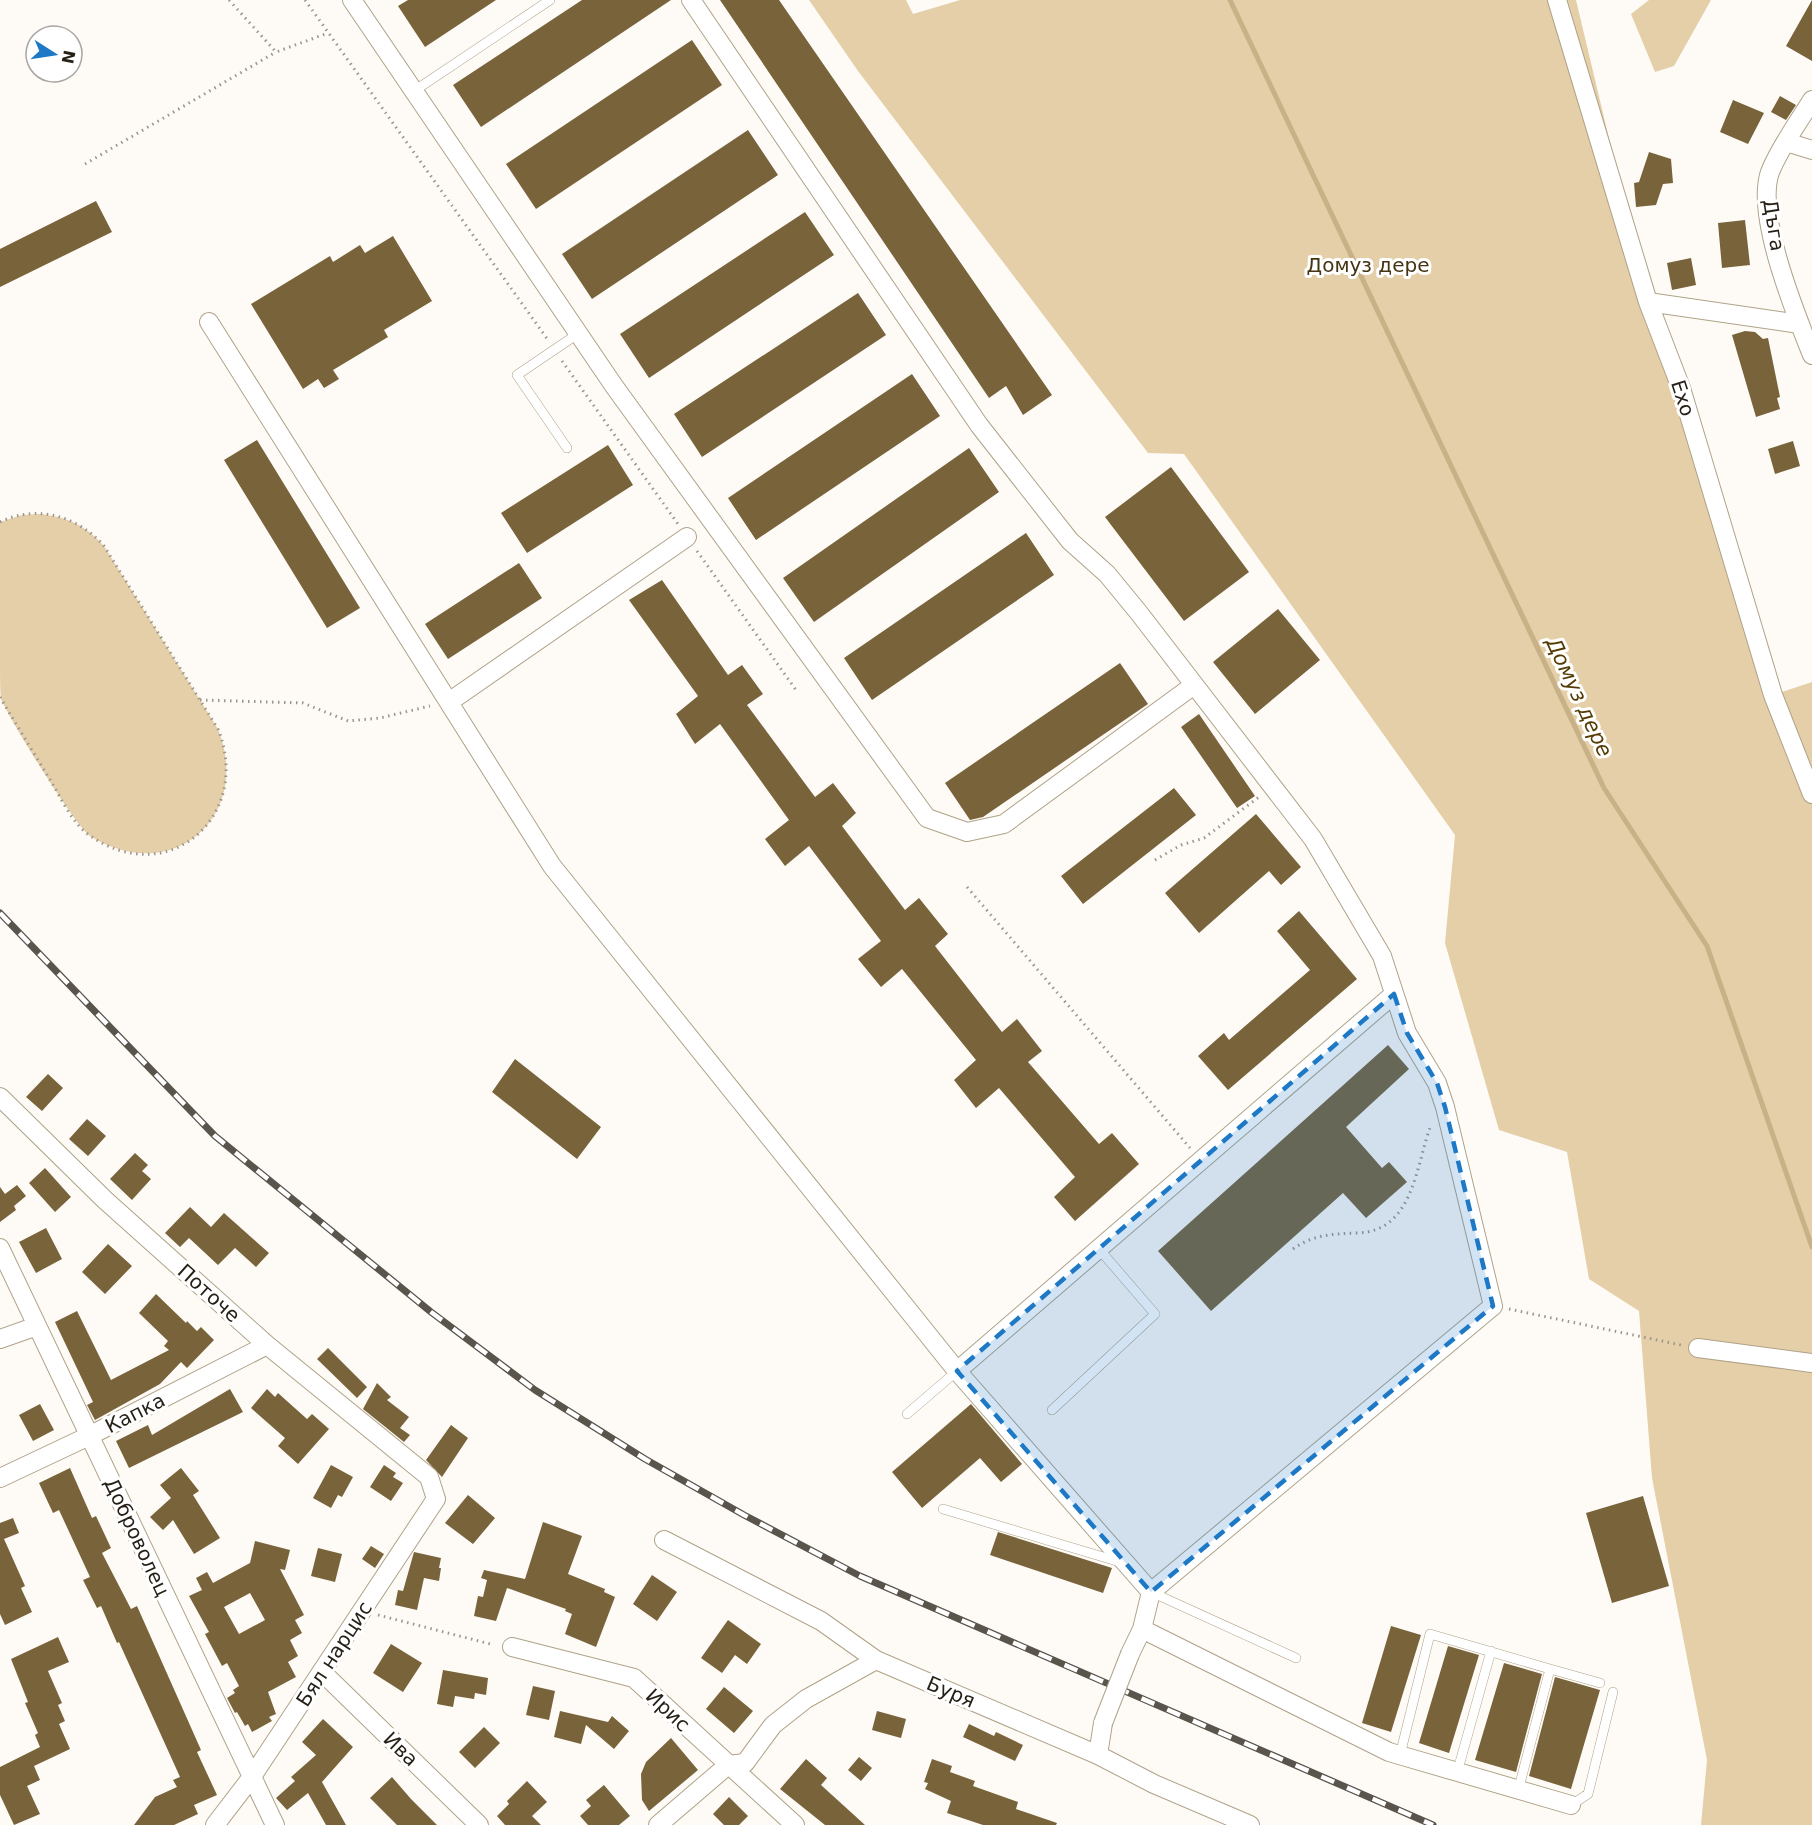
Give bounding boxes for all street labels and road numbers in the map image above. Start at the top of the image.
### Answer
street label: Дъга [1758,197,1790,253]
street label: Ехо [1666,377,1700,419]
street label: Поточе [173,1259,245,1327]
street label: Капка [101,1388,169,1438]
street label: Доброволец [99,1474,175,1600]
street label: Бял нарцис [291,1597,377,1711]
street label: Буря [923,1671,979,1713]
street label: Ирис [641,1684,695,1736]
street label: Ива [379,1727,423,1771]

